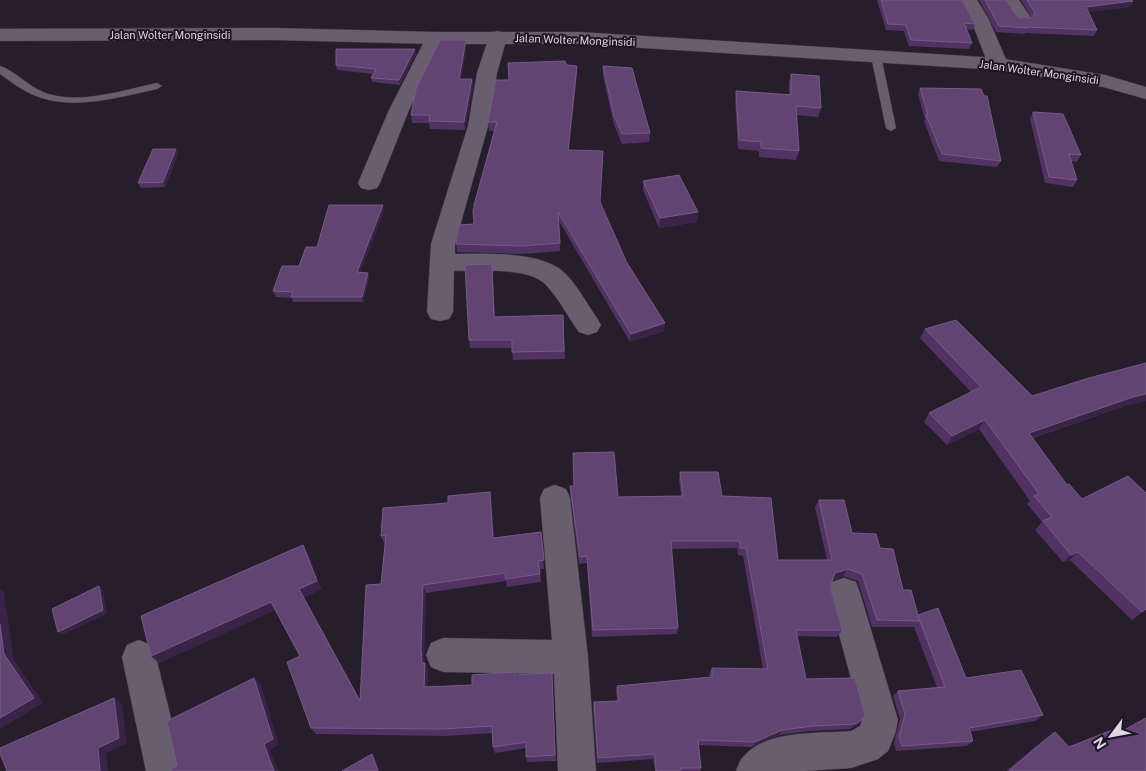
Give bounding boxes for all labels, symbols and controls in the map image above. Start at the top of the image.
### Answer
street label: Jalan Wolter Monginsidi [110,29,230,41]
street label: Jalan Wolter Monginsidi [514,32,636,48]
street label: Jalan Wolter Monginsidi [978,58,1100,86]
north arrow [1086,711,1136,761]
text: N [1090,734,1110,752]

